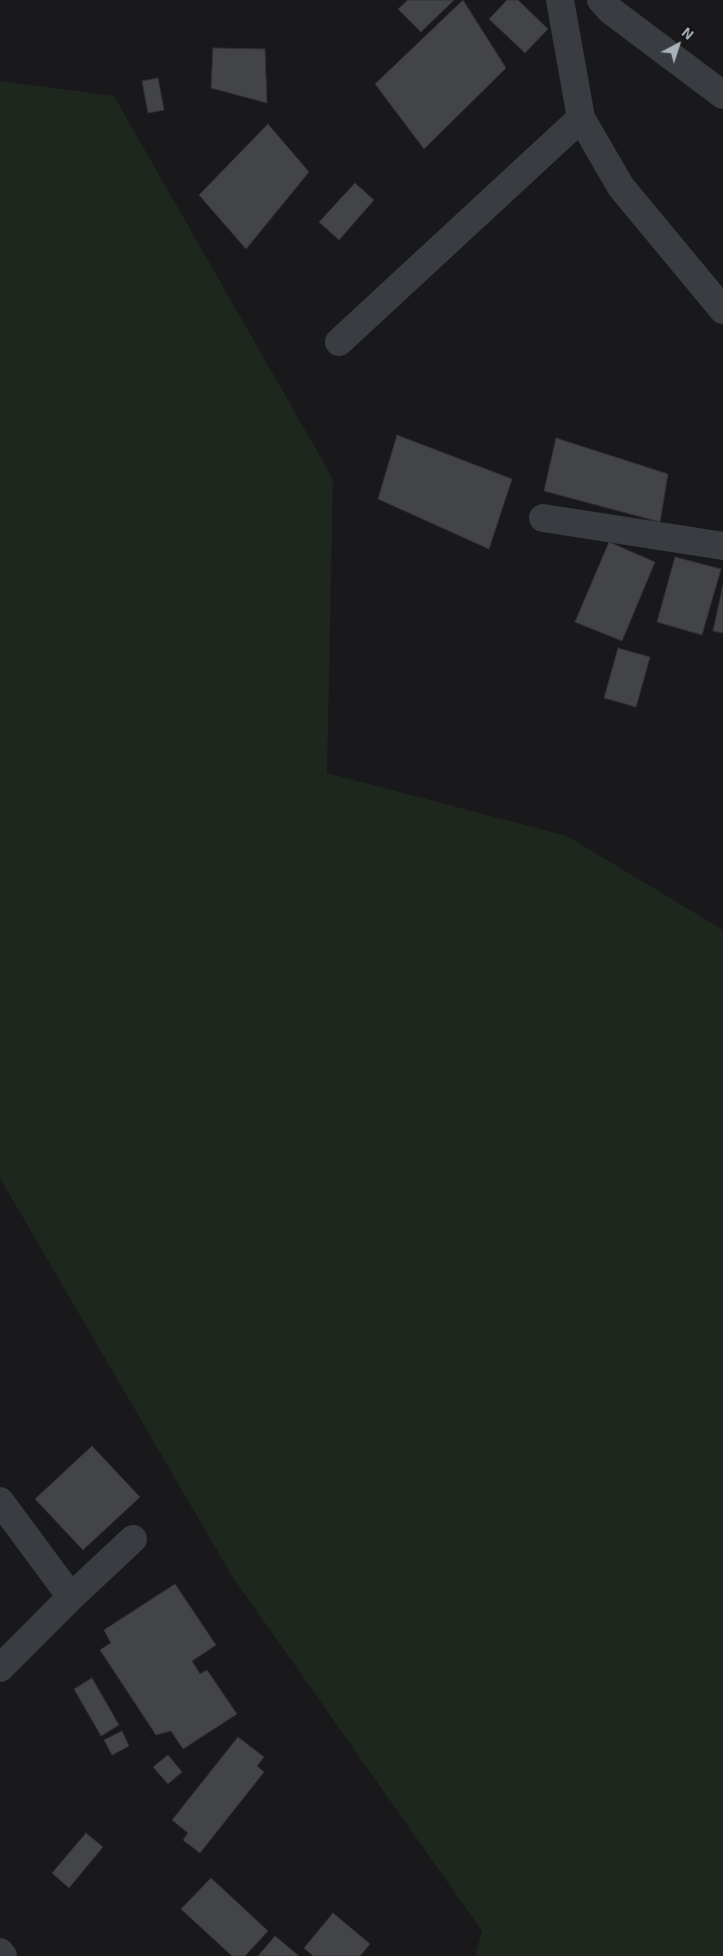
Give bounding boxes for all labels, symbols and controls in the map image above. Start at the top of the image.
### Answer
north arrow [653,20,703,70]
text: N [679,23,697,43]

